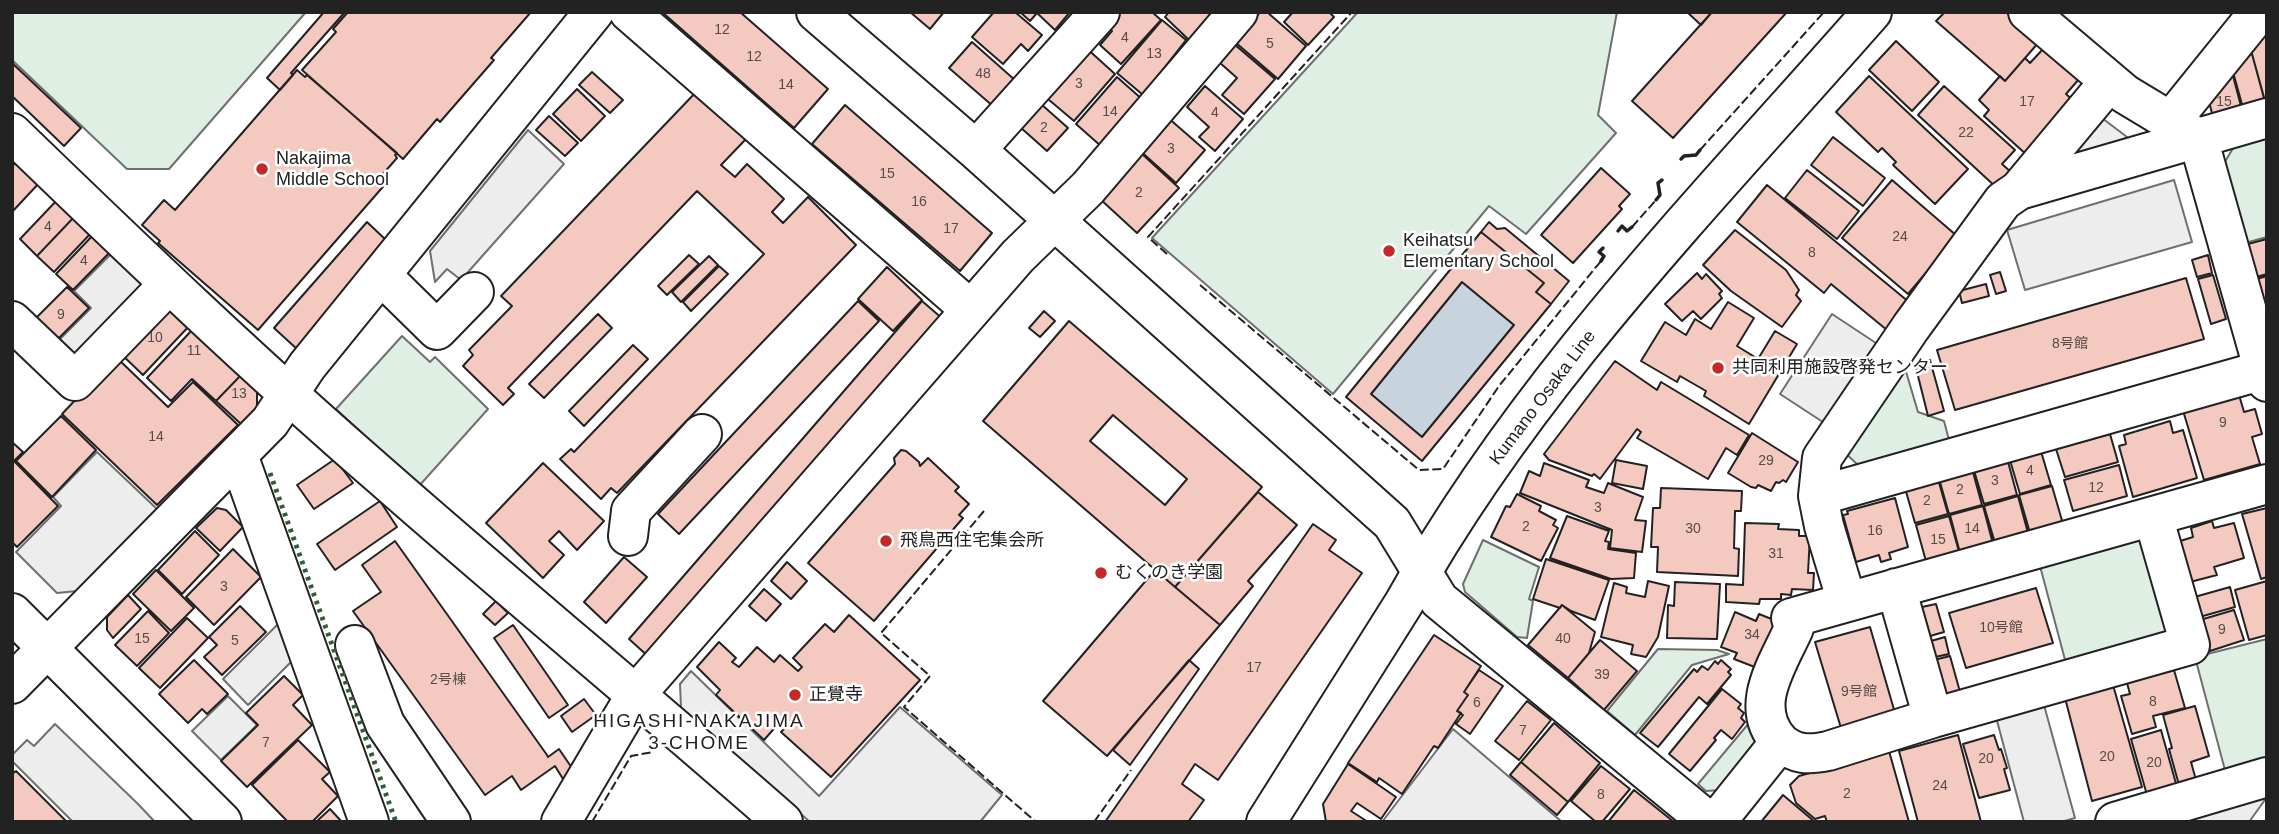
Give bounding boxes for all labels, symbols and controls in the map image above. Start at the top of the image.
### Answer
house number: 12 [714,22,730,38]
house number: 4 [1121,30,1129,46]
house number: 5 [1266,36,1274,52]
house number: 13 [1146,46,1162,62]
house number: 12 [746,49,762,65]
house number: 48 [975,66,991,82]
house number: 3 [1075,76,1083,92]
house number: 14 [778,77,794,93]
house number: 17 [2019,94,2035,110]
house number: 15 [2216,94,2232,110]
house number: 14 [1102,104,1118,120]
house number: 4 [1211,105,1219,121]
house number: 2 [1040,120,1048,136]
house number: 22 [1958,125,1974,141]
house number: 3 [1167,141,1175,157]
place label: Nakajima Middle School [276,148,389,190]
marker: Nakajima Middle School [254,161,270,177]
house number: 15 [879,166,895,182]
house number: 2 [1135,185,1143,201]
house number: 16 [911,194,927,210]
house number: 4 [44,219,52,235]
house number: 17 [943,221,959,237]
house number: 24 [1892,229,1908,245]
place label: Keihatsu Elementary School [1403,230,1554,272]
marker: Keihatsu Elementary School [1381,243,1397,259]
house number: 8 [1808,245,1816,261]
house number: 4 [80,253,88,269]
house number: 9 [57,307,65,323]
street label: Kumano Osaka Line [1485,326,1601,470]
house number: 10 [147,330,163,346]
house number: 8号館 [2052,336,2088,352]
house number: 11 [187,343,201,359]
place label: 共同利用施設啓発センター [1732,357,1948,379]
marker: 共同利用施設啓発センター [1710,360,1726,376]
house number: 13 [231,386,247,402]
house number: 9 [2219,415,2227,431]
house number: 14 [148,429,164,445]
house number: 29 [1758,453,1774,469]
house number: 4 [2026,463,2034,479]
house number: 3 [1991,473,1999,489]
house number: 12 [2088,480,2104,496]
house number: 2 [1956,482,1964,498]
house number: 2 [1923,493,1931,509]
house number: 3 [1594,500,1602,516]
house number: 2 [1522,519,1530,535]
house number: 30 [1685,521,1701,537]
house number: 14 [1964,521,1980,537]
house number: 16 [1867,523,1883,539]
place label: 飛鳥西住宅集会所 [900,530,1044,552]
house number: 15 [1930,532,1946,548]
marker: 飛鳥西住宅集会所 [878,533,894,549]
house number: 31 [1768,546,1784,562]
place label: むくのき学園 [1115,562,1223,584]
marker: むくのき学園 [1093,565,1109,581]
house number: 3 [220,579,228,595]
house number: 10号館 [1979,620,2023,636]
house number: 9 [2218,622,2226,638]
house number: 34 [1744,627,1760,643]
house number: 15 [134,631,150,647]
house number: 40 [1555,631,1571,647]
house number: 5 [231,633,239,649]
house number: 17 [1246,660,1262,676]
house number: 39 [1594,667,1610,683]
house number: 2号棟 [430,672,466,688]
place label: 正覺寺 [809,684,863,706]
house number: 9号館 [1841,684,1877,700]
marker: 正覺寺 [787,687,803,703]
house number: 8 [2149,694,2157,710]
house number: 6 [1473,695,1481,711]
district label: HIGASHI-NAKAJIMA 3-CHOME [595,711,803,755]
house number: 7 [1519,723,1527,739]
house number: 7 [262,735,270,751]
house number: 20 [2099,749,2115,765]
house number: 20 [1978,751,1994,767]
house number: 20 [2146,755,2162,771]
house number: 24 [1932,778,1948,794]
house number: 2 [1843,786,1851,802]
house number: 8 [1597,787,1605,803]

